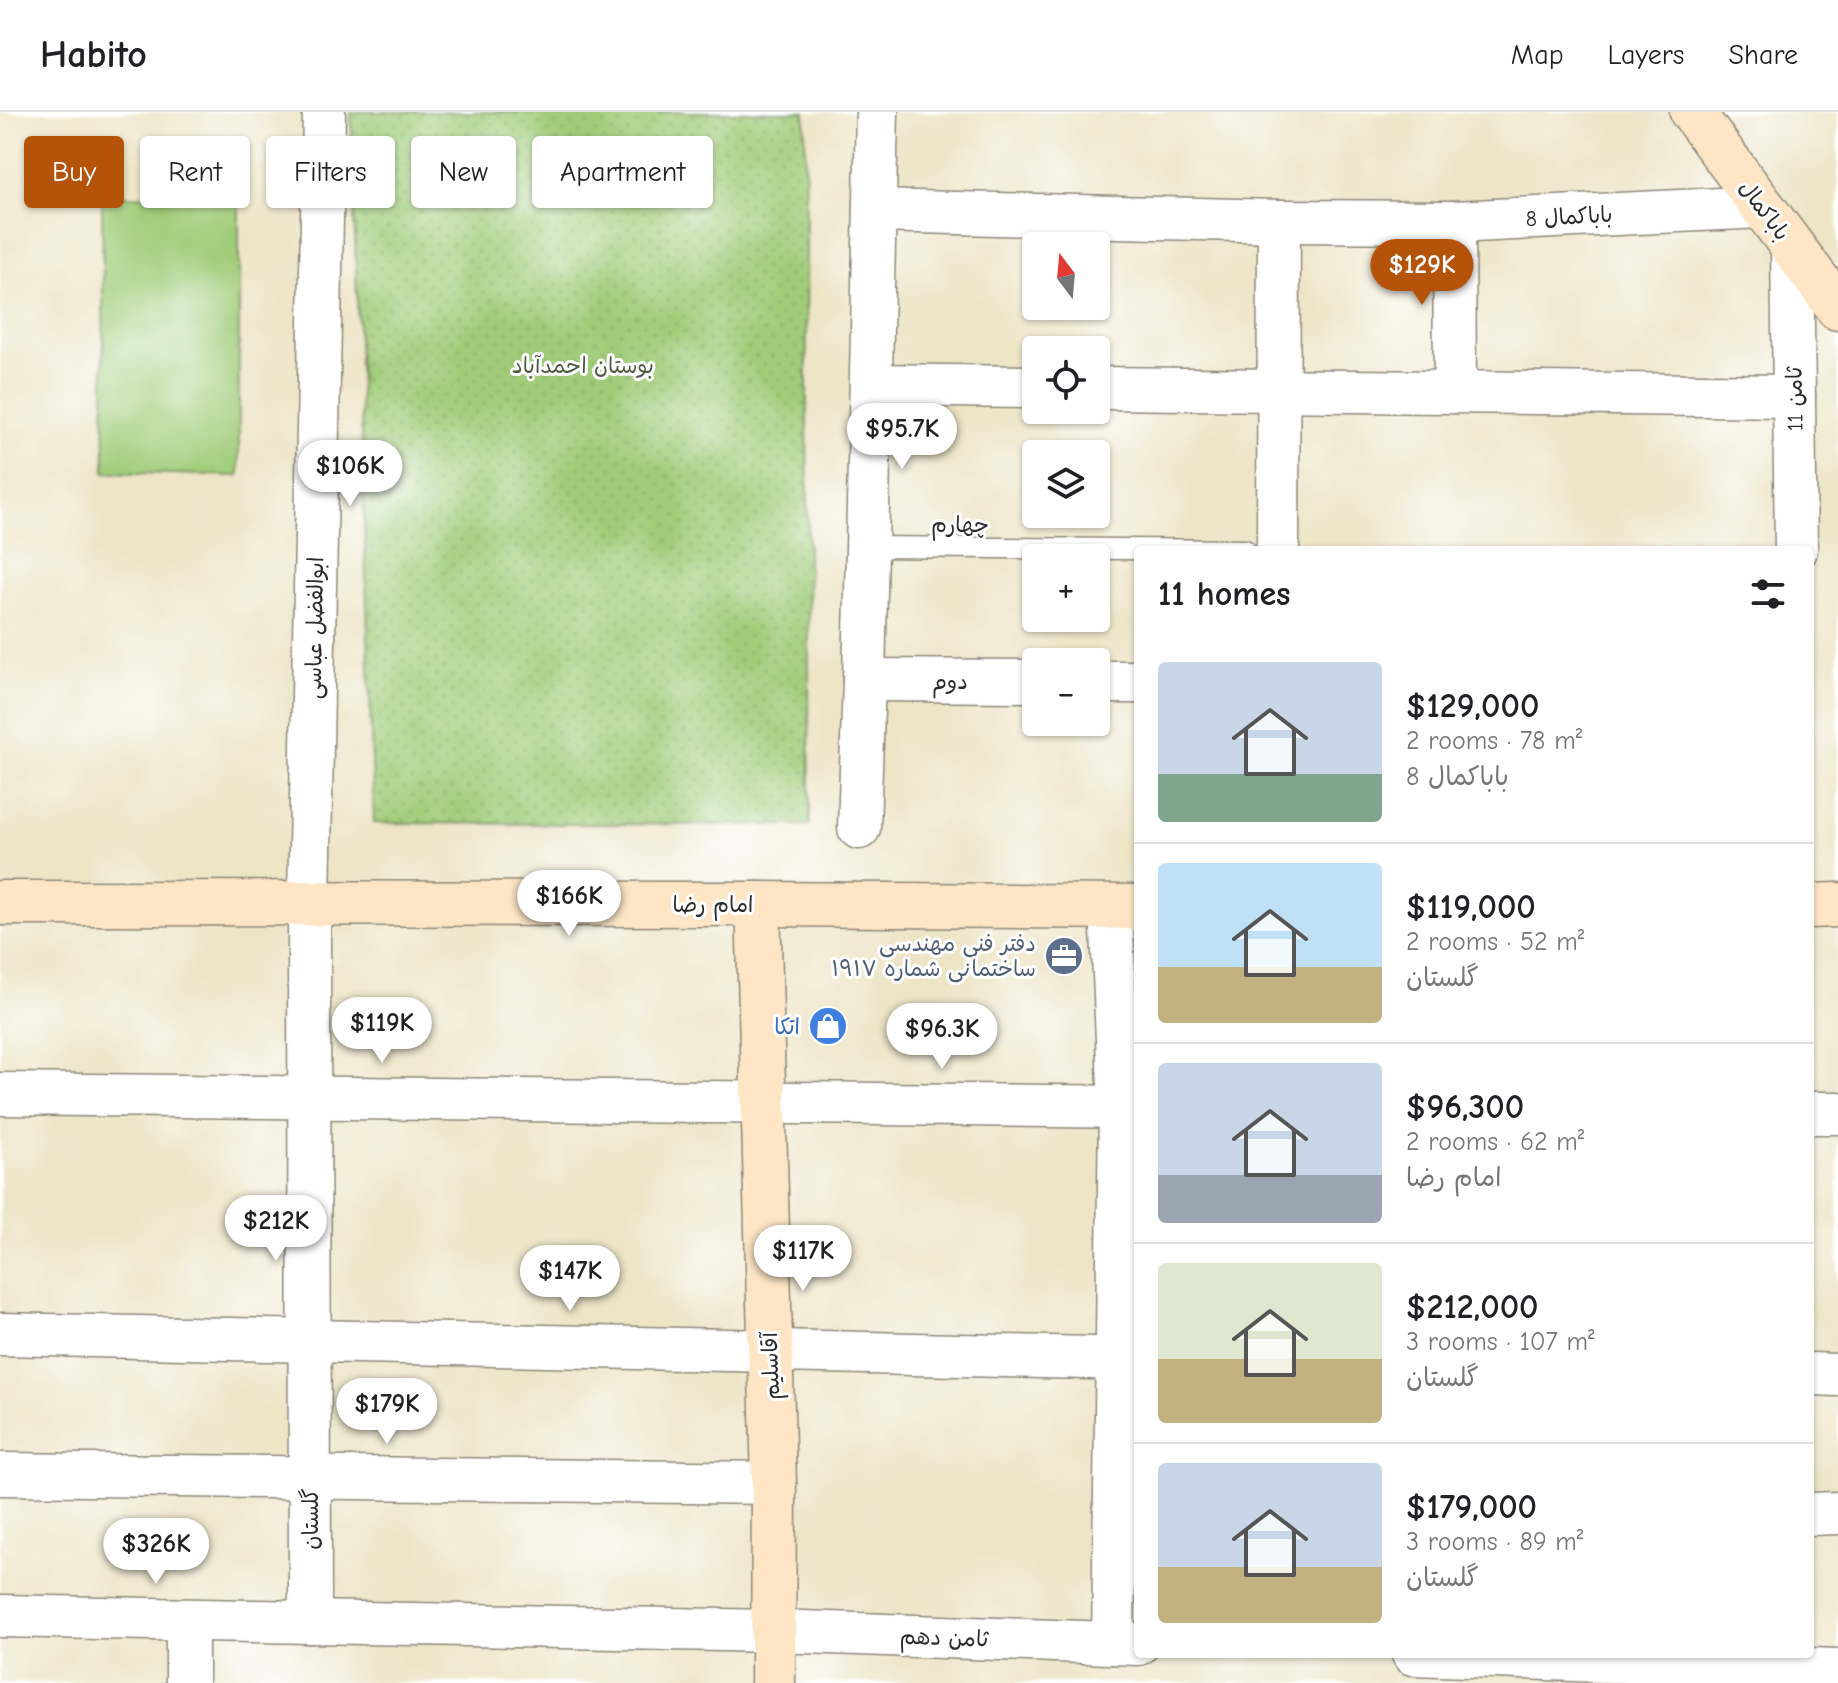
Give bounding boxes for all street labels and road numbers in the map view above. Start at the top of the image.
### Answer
street label: باباکمال [1733,175,1795,246]
street label: باباکمال 8 [1525,202,1613,232]
street label: ثامن 11 [1781,366,1809,431]
street label: چهارم [931,512,989,541]
street label: ابوالفضل عباسی [301,557,330,699]
street label: دوم [932,669,968,699]
street label: امام رضا [673,892,753,921]
street label: آقاسلیم [757,1330,788,1400]
street label: گلستان [298,1488,324,1550]
street label: ثامن دهم [899,1623,989,1656]

